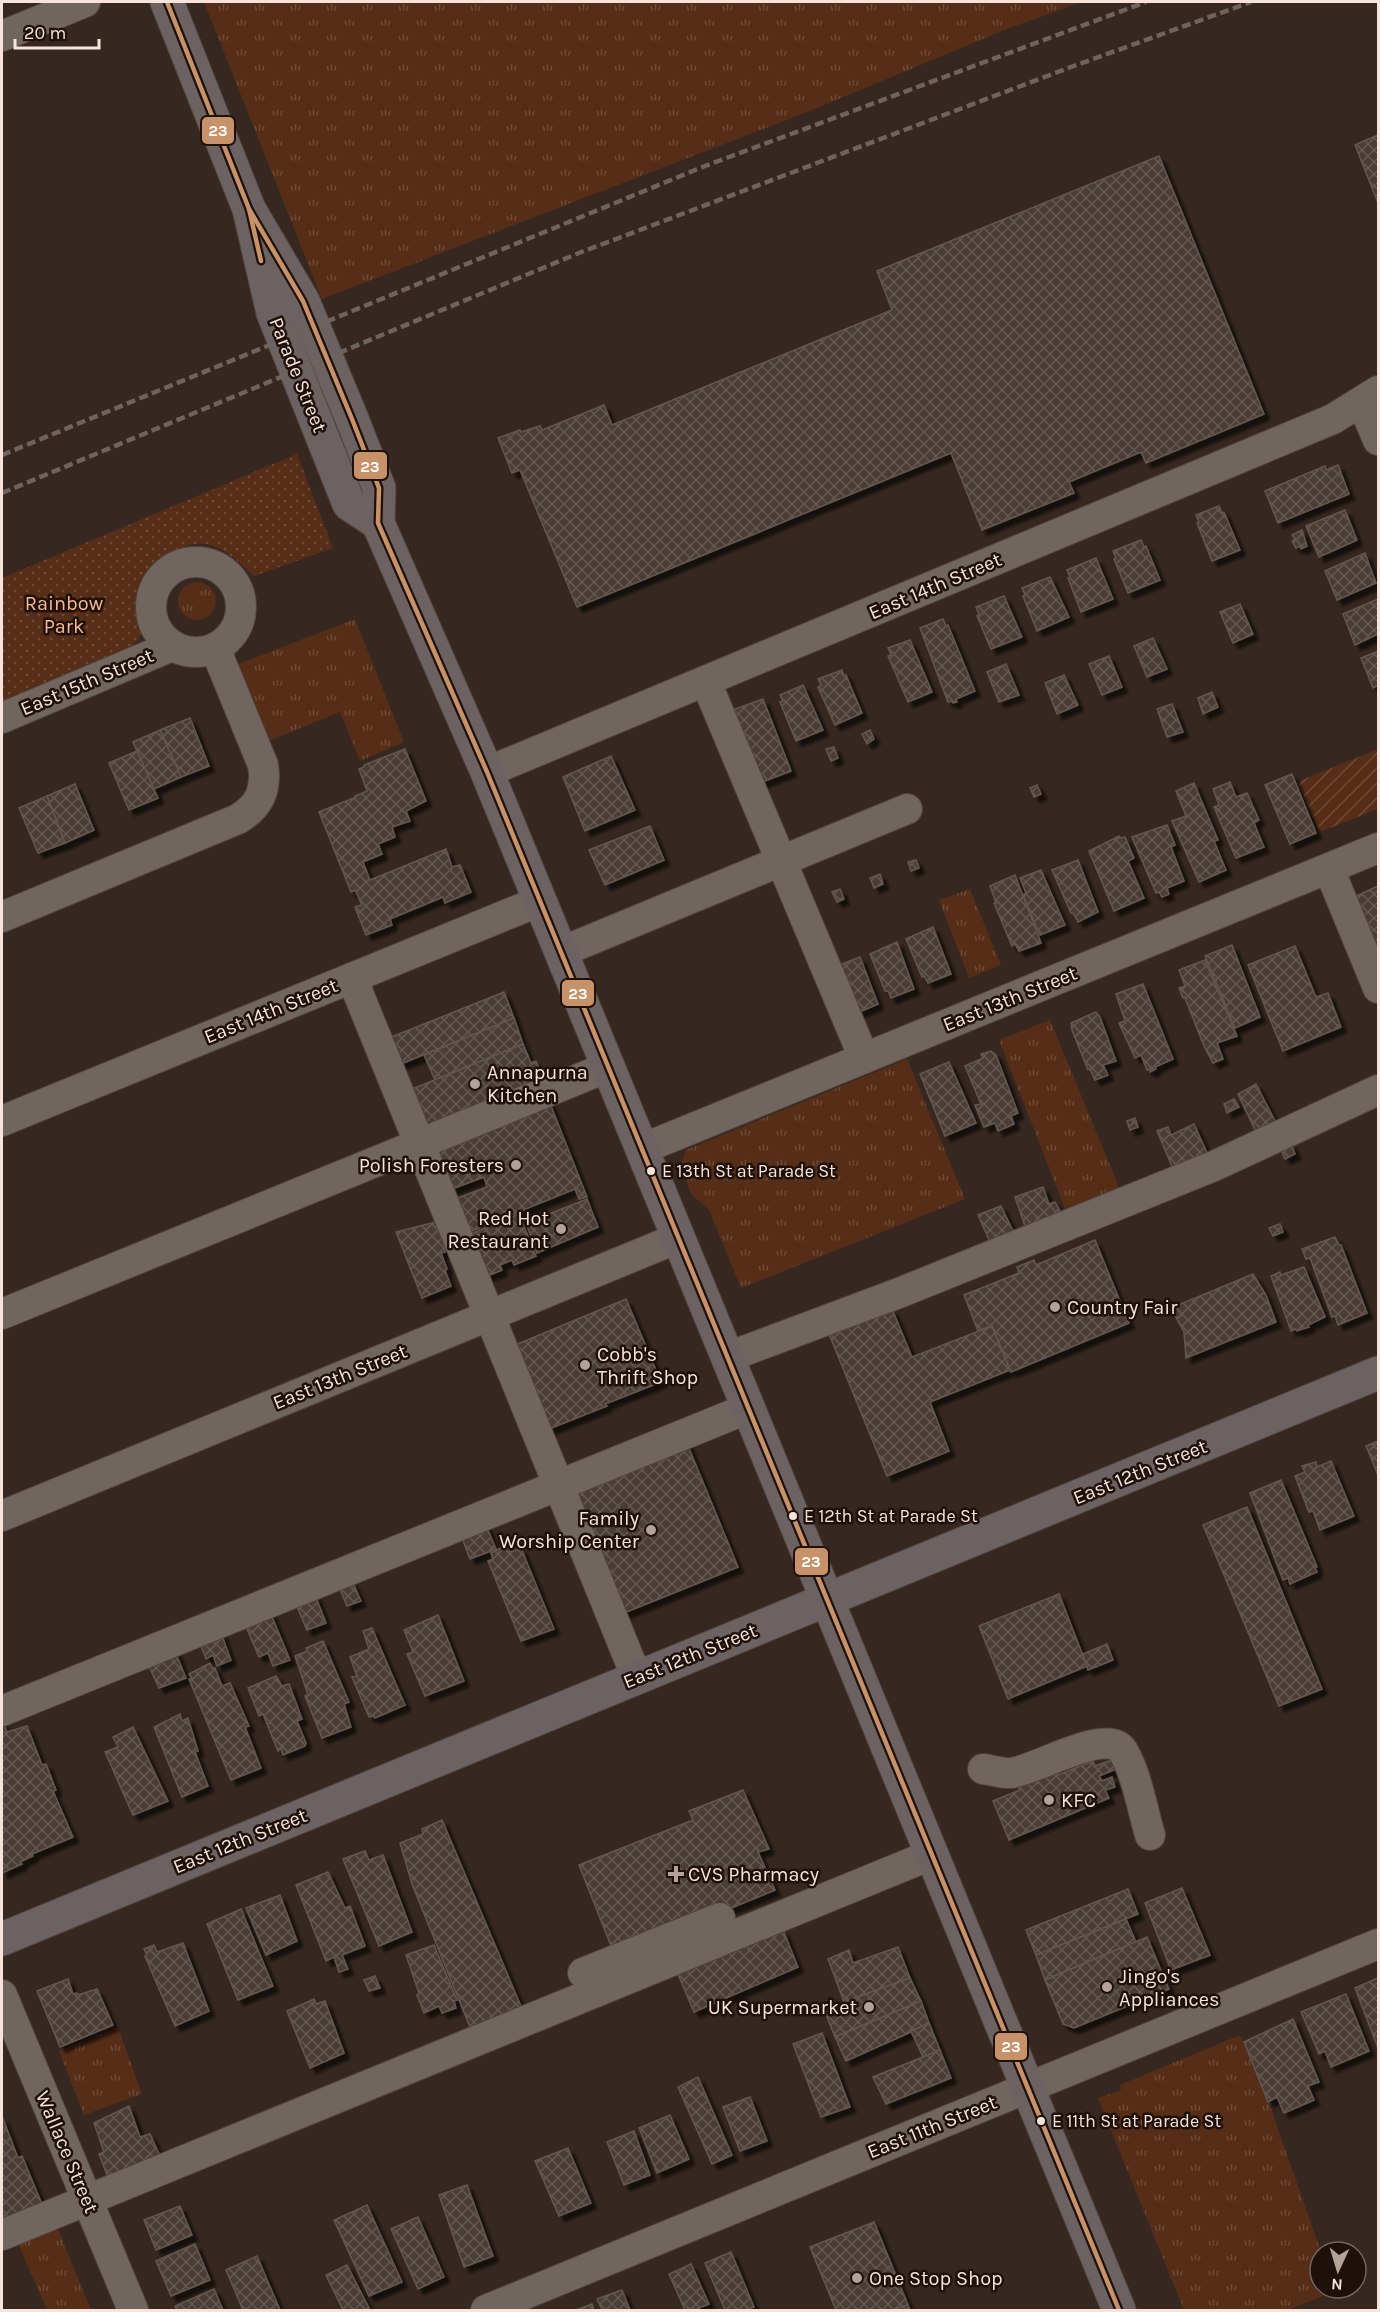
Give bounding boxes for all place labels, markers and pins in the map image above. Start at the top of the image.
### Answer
place label: Annapurna Kitchen [487,1061,588,1107]
marker: Annapurna Kitchen [468,1077,482,1091]
place label: Polish Foresters [359,1154,504,1177]
marker: Polish Foresters [509,1158,523,1172]
place label: E 13th St at Parade St [662,1160,836,1182]
marker: E 13th St at Parade St [645,1165,657,1177]
place label: Red Hot Restaurant [448,1207,549,1253]
marker: Red Hot Restaurant [554,1222,568,1236]
place label: Country Fair [1067,1296,1178,1319]
marker: Country Fair [1048,1300,1062,1314]
place label: Cobb's Thrift Shop [597,1343,698,1389]
marker: Cobb's Thrift Shop [578,1358,592,1372]
place label: E 12th St at Parade St [804,1505,978,1527]
place label: Family Worship Center [499,1507,640,1553]
marker: E 12th St at Parade St [787,1510,799,1522]
marker: Family Worship Center [644,1523,658,1537]
place label: KFC [1061,1789,1096,1812]
marker: KFC [1042,1793,1056,1807]
place label: CVS Pharmacy [688,1863,819,1886]
marker: CVS Pharmacy [669,1867,683,1881]
place label: Jingo's Appliances [1119,1965,1220,2011]
marker: Jingo's Appliances [1100,1980,1114,1994]
place label: UK Supermarket [708,1996,857,2019]
marker: UK Supermarket [862,2000,876,2014]
place label: E 11th St at Parade St [1052,2110,1221,2132]
marker: E 11th St at Parade St [1035,2115,1047,2127]
place label: One Stop Shop [869,2267,1003,2290]
marker: One Stop Shop [850,2271,864,2285]

